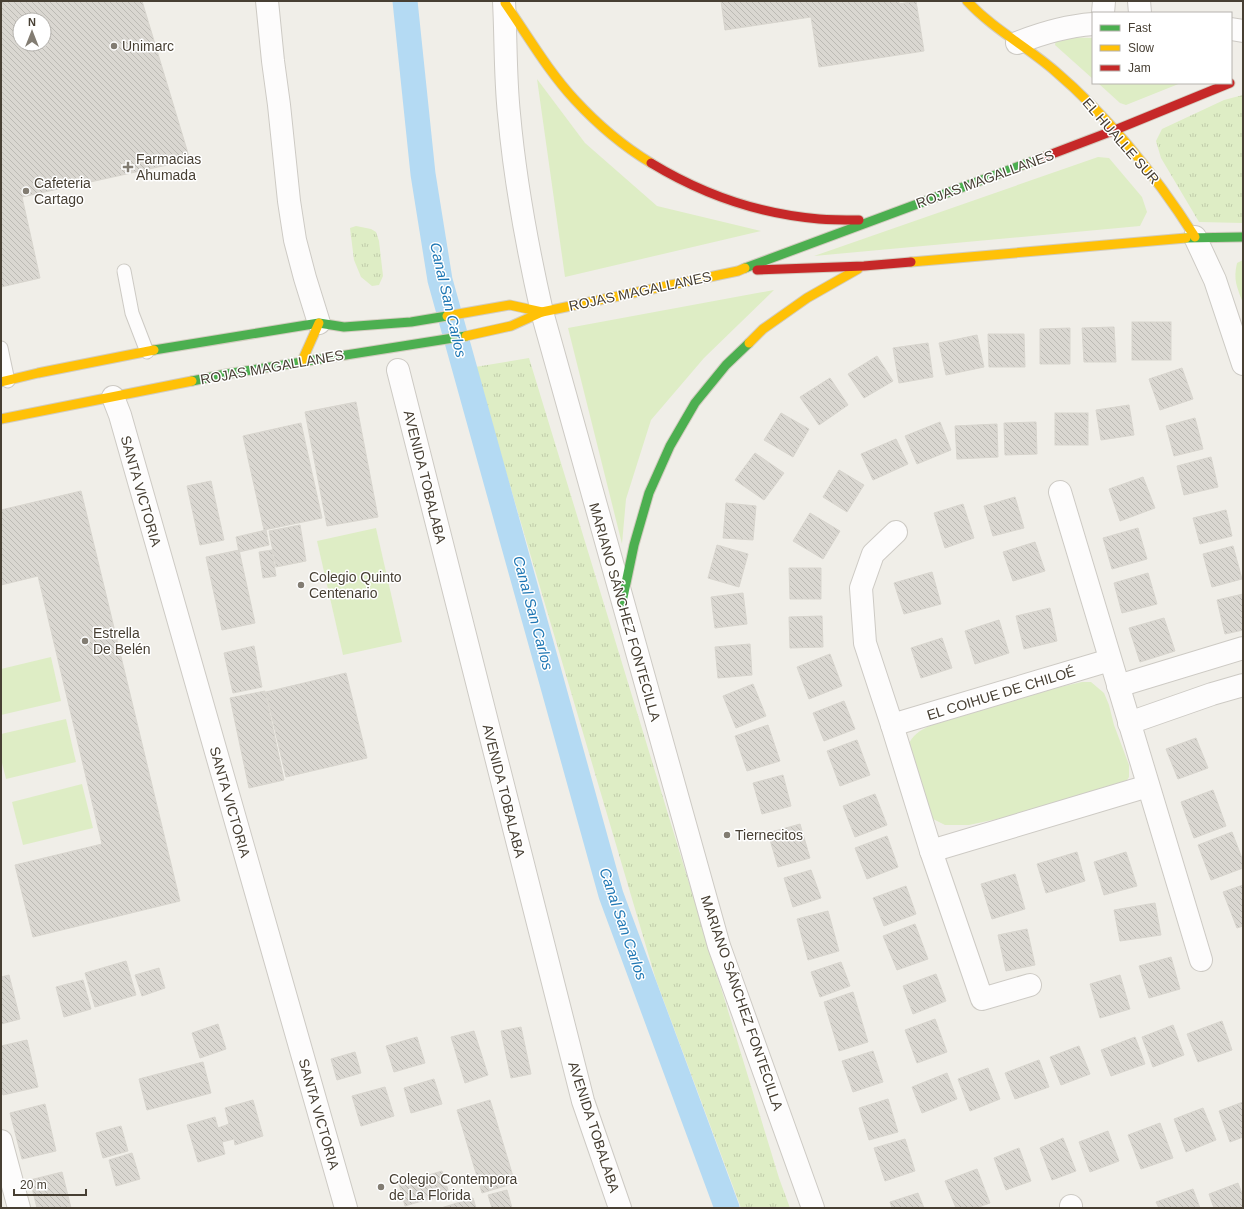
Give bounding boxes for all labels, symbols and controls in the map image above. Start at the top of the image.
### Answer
north arrow [12,12,52,52]
legend [1092,12,1232,84]
text: N [28,16,36,28]
text: Fast [1128,21,1152,35]
place label: Unimarc [122,38,174,54]
marker: Unimarc [109,41,119,51]
text: Slow [1128,41,1154,55]
text: Jam [1128,61,1151,75]
street label: EL HUALLE SUR [1079,95,1163,187]
street label: ROJAS MAGALLANES [914,147,1056,211]
place label: Farmacias Ahumada [136,151,201,183]
marker: Farmacias Ahumada [123,162,133,172]
place label: Cafeteria Cartago [34,175,91,207]
marker: Cafeteria Cartago [21,186,31,196]
water label: Canal San Carlos [427,241,470,360]
street label: ROJAS MAGALLANES [567,268,713,314]
street label: ROJAS MAGALLANES [199,346,345,388]
street label: AVENIDA TOBALABA [401,409,449,546]
street label: SANTA VICTORIA [118,434,165,549]
street label: MARIANO SÁNCHEZ FONTECILLA [586,501,664,724]
water label: Canal San Carlos [510,554,557,672]
place label: Colegio Quinto Centenario [309,569,402,601]
marker: Colegio Quinto Centenario [296,580,306,590]
place label: Estrella De Belén [93,625,151,657]
marker: Estrella De Belén [80,636,90,646]
street label: EL COIHUE DE CHILOÉ [925,663,1077,723]
street label: AVENIDA TOBALABA [480,723,528,860]
street label: SANTA VICTORIA [207,745,254,860]
place label: Tiernecitos [735,827,803,843]
marker: Tiernecitos [722,830,732,840]
water label: Canal San Carlos [596,865,651,983]
street label: MARIANO SÁNCHEZ FONTECILLA [698,893,787,1113]
street label: SANTA VICTORIA [296,1057,343,1172]
street label: AVENIDA TOBALABA [565,1059,623,1195]
scale bar [14,1171,86,1197]
place label: Colegio Contempora de La Florida [389,1171,518,1203]
text: 20 m [20,1178,47,1192]
marker: Colegio Contempora de La Florida [376,1182,386,1192]

